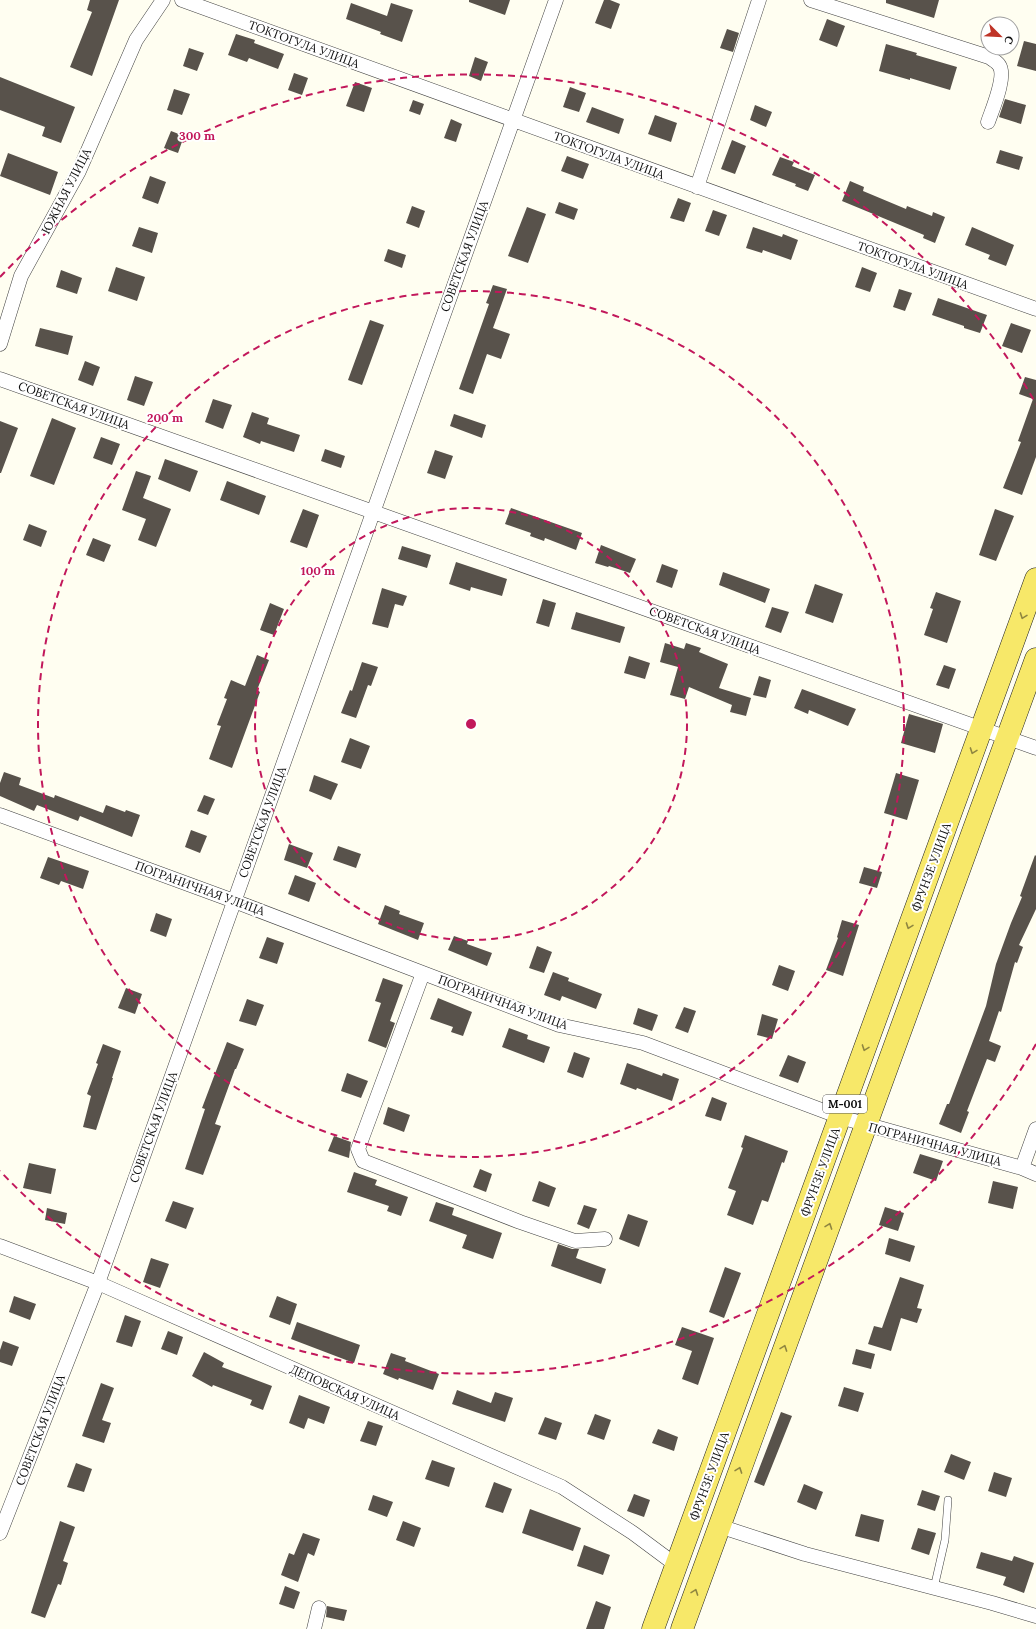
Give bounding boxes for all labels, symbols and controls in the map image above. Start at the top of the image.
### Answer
north arrow [980,16,1020,56]
street label: ТОКТОГУЛА УЛИЦА [247,17,362,71]
text: С [1001,34,1017,47]
text: 300 m [179,128,215,143]
street label: ТОКТОГУЛА УЛИЦА [552,128,667,182]
street label: ЮЖНАЯ УЛИЦА [38,145,94,236]
street label: СОВЕТСКАЯ УЛИЦА [437,198,491,314]
street label: ТОКТОГУЛА УЛИЦА [856,238,971,292]
street label: СОВЕТСКАЯ УЛИЦА [16,378,132,432]
text: 200 m [147,410,183,425]
text: 100 m [301,563,335,578]
street label: СОВЕТСКАЯ УЛИЦА [647,603,763,657]
one-way arrow [1019,612,1027,619]
centre of rings [464,717,478,731]
one-way arrow [969,748,978,755]
street label: СОВЕТСКАЯ УЛИЦА [235,764,289,880]
street label: ФРУНЗЕ УЛИЦА [908,820,954,913]
street label: ПОГРАНИЧНАЯ УЛИЦА [133,858,267,919]
one-way arrow [906,922,914,929]
street label: ПОГРАНИЧНАЯ УЛИЦА [436,972,570,1033]
one-way arrow [861,1045,870,1052]
street label: СОВЕТСКАЯ УЛИЦА [126,1069,180,1185]
road number: M-001 [823,1095,867,1113]
street label: ПОГРАНИЧНАЯ УЛИЦА [867,1119,1004,1169]
street label: ФРУНЗЕ УЛИЦА [797,1125,843,1218]
one-way arrow [824,1223,833,1230]
one-way arrow [780,1345,788,1352]
street label: ДЕПОВСКАЯ УЛИЦА [288,1361,403,1423]
street label: СОВЕТСКАЯ УЛИЦА [12,1372,68,1488]
street label: ФРУНЗЕ УЛИЦА [686,1429,732,1522]
one-way arrow [735,1467,743,1474]
one-way arrow [691,1589,699,1596]

